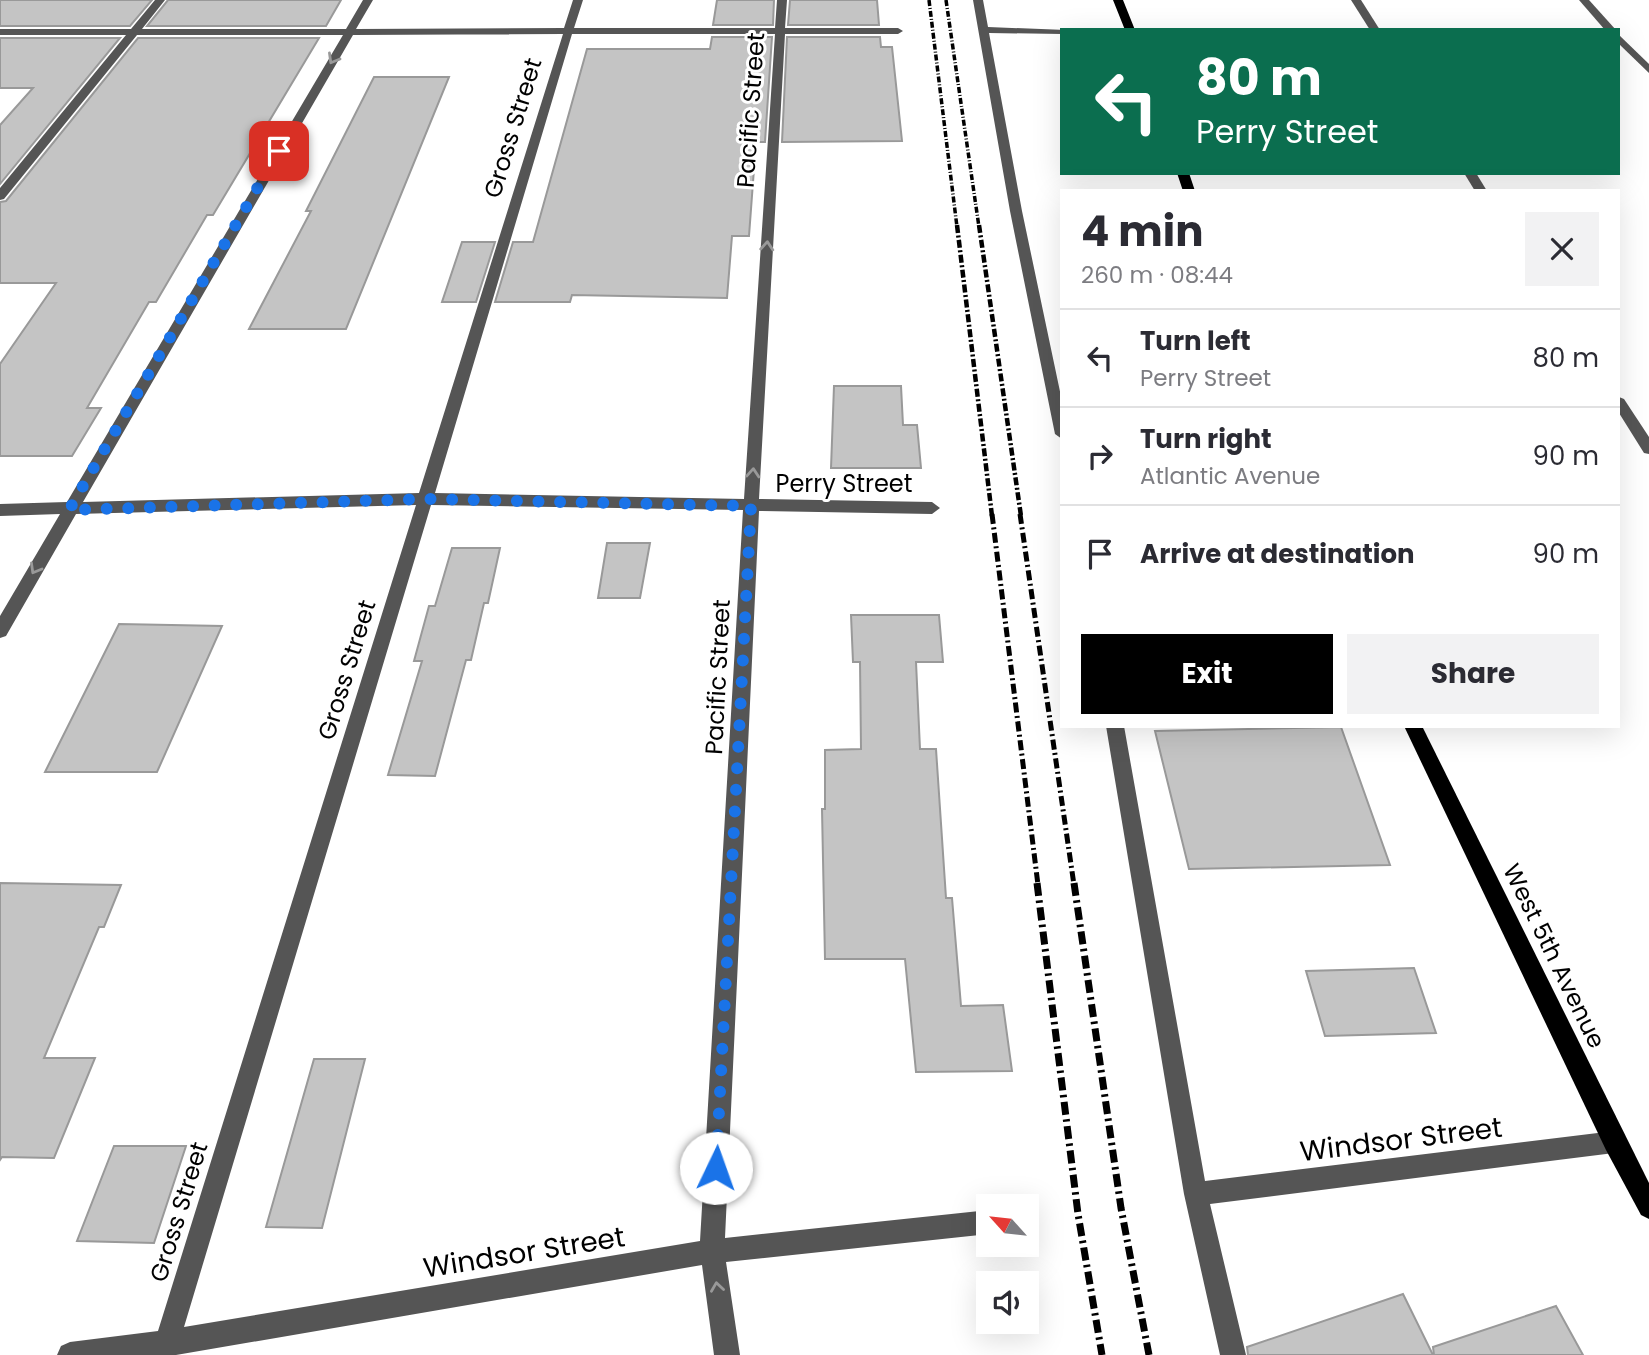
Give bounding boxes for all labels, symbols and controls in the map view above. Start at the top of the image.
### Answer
street label: Pacific Street [729,31,772,189]
text: 80 m [1196,44,1322,112]
one-way arrow [329,52,342,65]
street label: Gross Street [476,54,549,202]
icon: left [1081,56,1172,147]
text: Perry Street [1196,109,1379,154]
pin [249,121,309,181]
icon: arrive [260,132,298,170]
text: 4 min [1081,202,1204,261]
button: close [1525,212,1599,286]
one-way arrow [760,241,775,252]
text: 260 m · 08:44 [1081,259,1233,291]
text: Turn left [1140,323,1251,359]
icon: left [1081,339,1119,377]
text: 80 m [1533,340,1599,376]
text: Perry Street [1140,362,1271,394]
text: Turn right [1140,421,1272,457]
icon: right [1081,437,1119,475]
text: 90 m [1533,438,1599,474]
text: Atlantic Avenue [1140,460,1320,492]
street label: Perry Street [776,467,912,500]
one-way arrow [745,468,760,479]
icon: arrive [1081,535,1119,573]
text: Arrive at destination [1140,536,1415,572]
text: 90 m [1533,536,1599,572]
one-way arrow [30,562,43,575]
street label: Gross Street [310,596,383,744]
street label: Pacific Street [697,598,738,756]
button: Exit [1081,634,1333,714]
button: Share [1347,634,1599,714]
street label: West 5th Avenue [1495,858,1613,1054]
street label: Windsor Street [1298,1108,1504,1171]
position arrow [679,1131,753,1205]
street label: Gross Street [142,1138,215,1286]
north arrow [976,1194,1040,1256]
map controls [976,1194,1039,1334]
street label: Windsor Street [421,1217,628,1288]
button: sound [976,1271,1039,1334]
one-way arrow [710,1282,725,1293]

